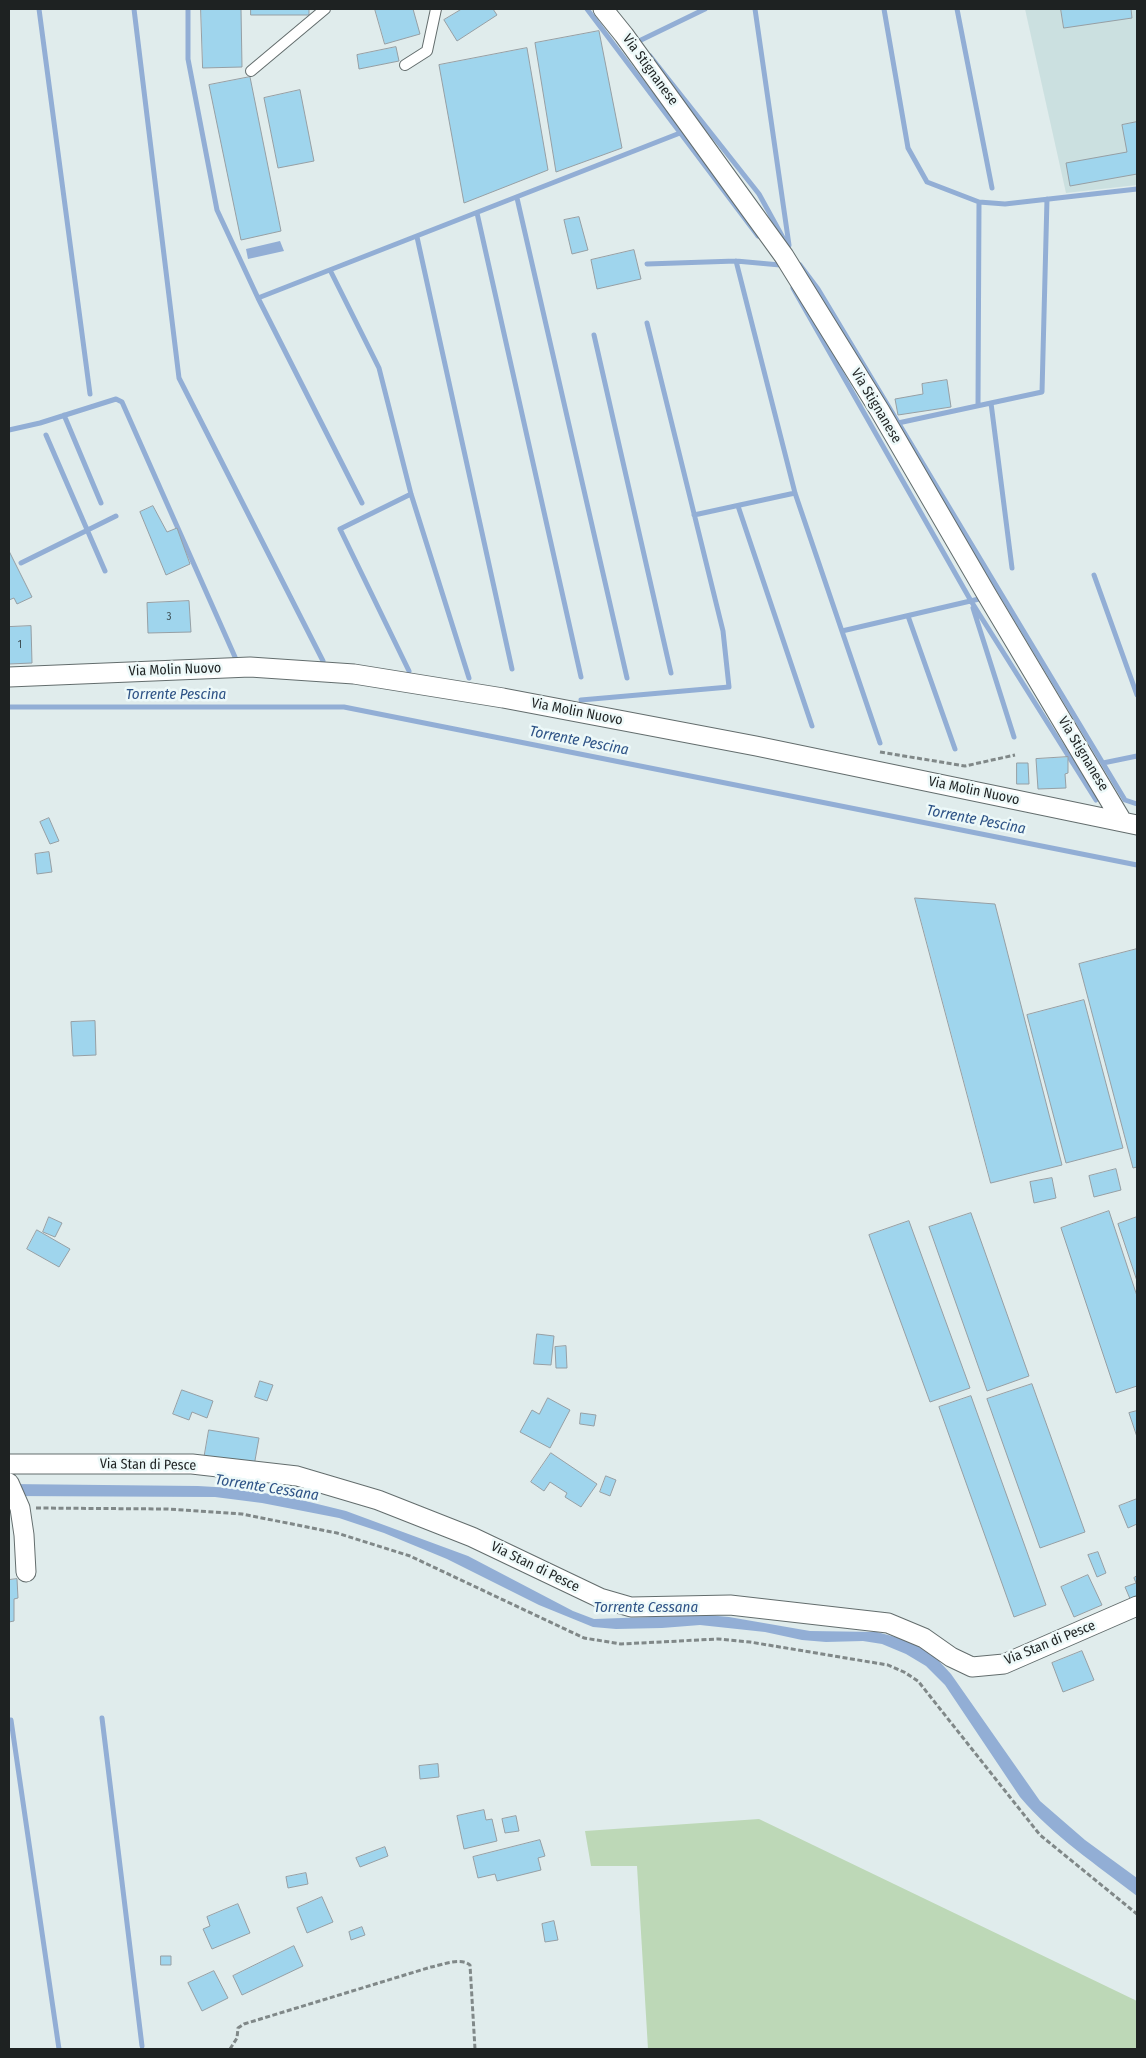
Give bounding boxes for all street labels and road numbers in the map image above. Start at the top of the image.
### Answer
street label: Via Stignanese [619,31,681,109]
street label: Via Stignanese [847,366,905,446]
street label: Via Molin Nuovo [128,660,222,680]
street label: Via Molin Nuovo [530,695,624,729]
street label: Via Stignanese [1054,714,1112,794]
street label: Via Molin Nuovo [927,773,1021,809]
street label: Via Stan di Pesce [100,1456,196,1474]
street label: Via Stan di Pesce [488,1538,582,1596]
street label: Via Stan di Pesce [1002,1617,1098,1669]

